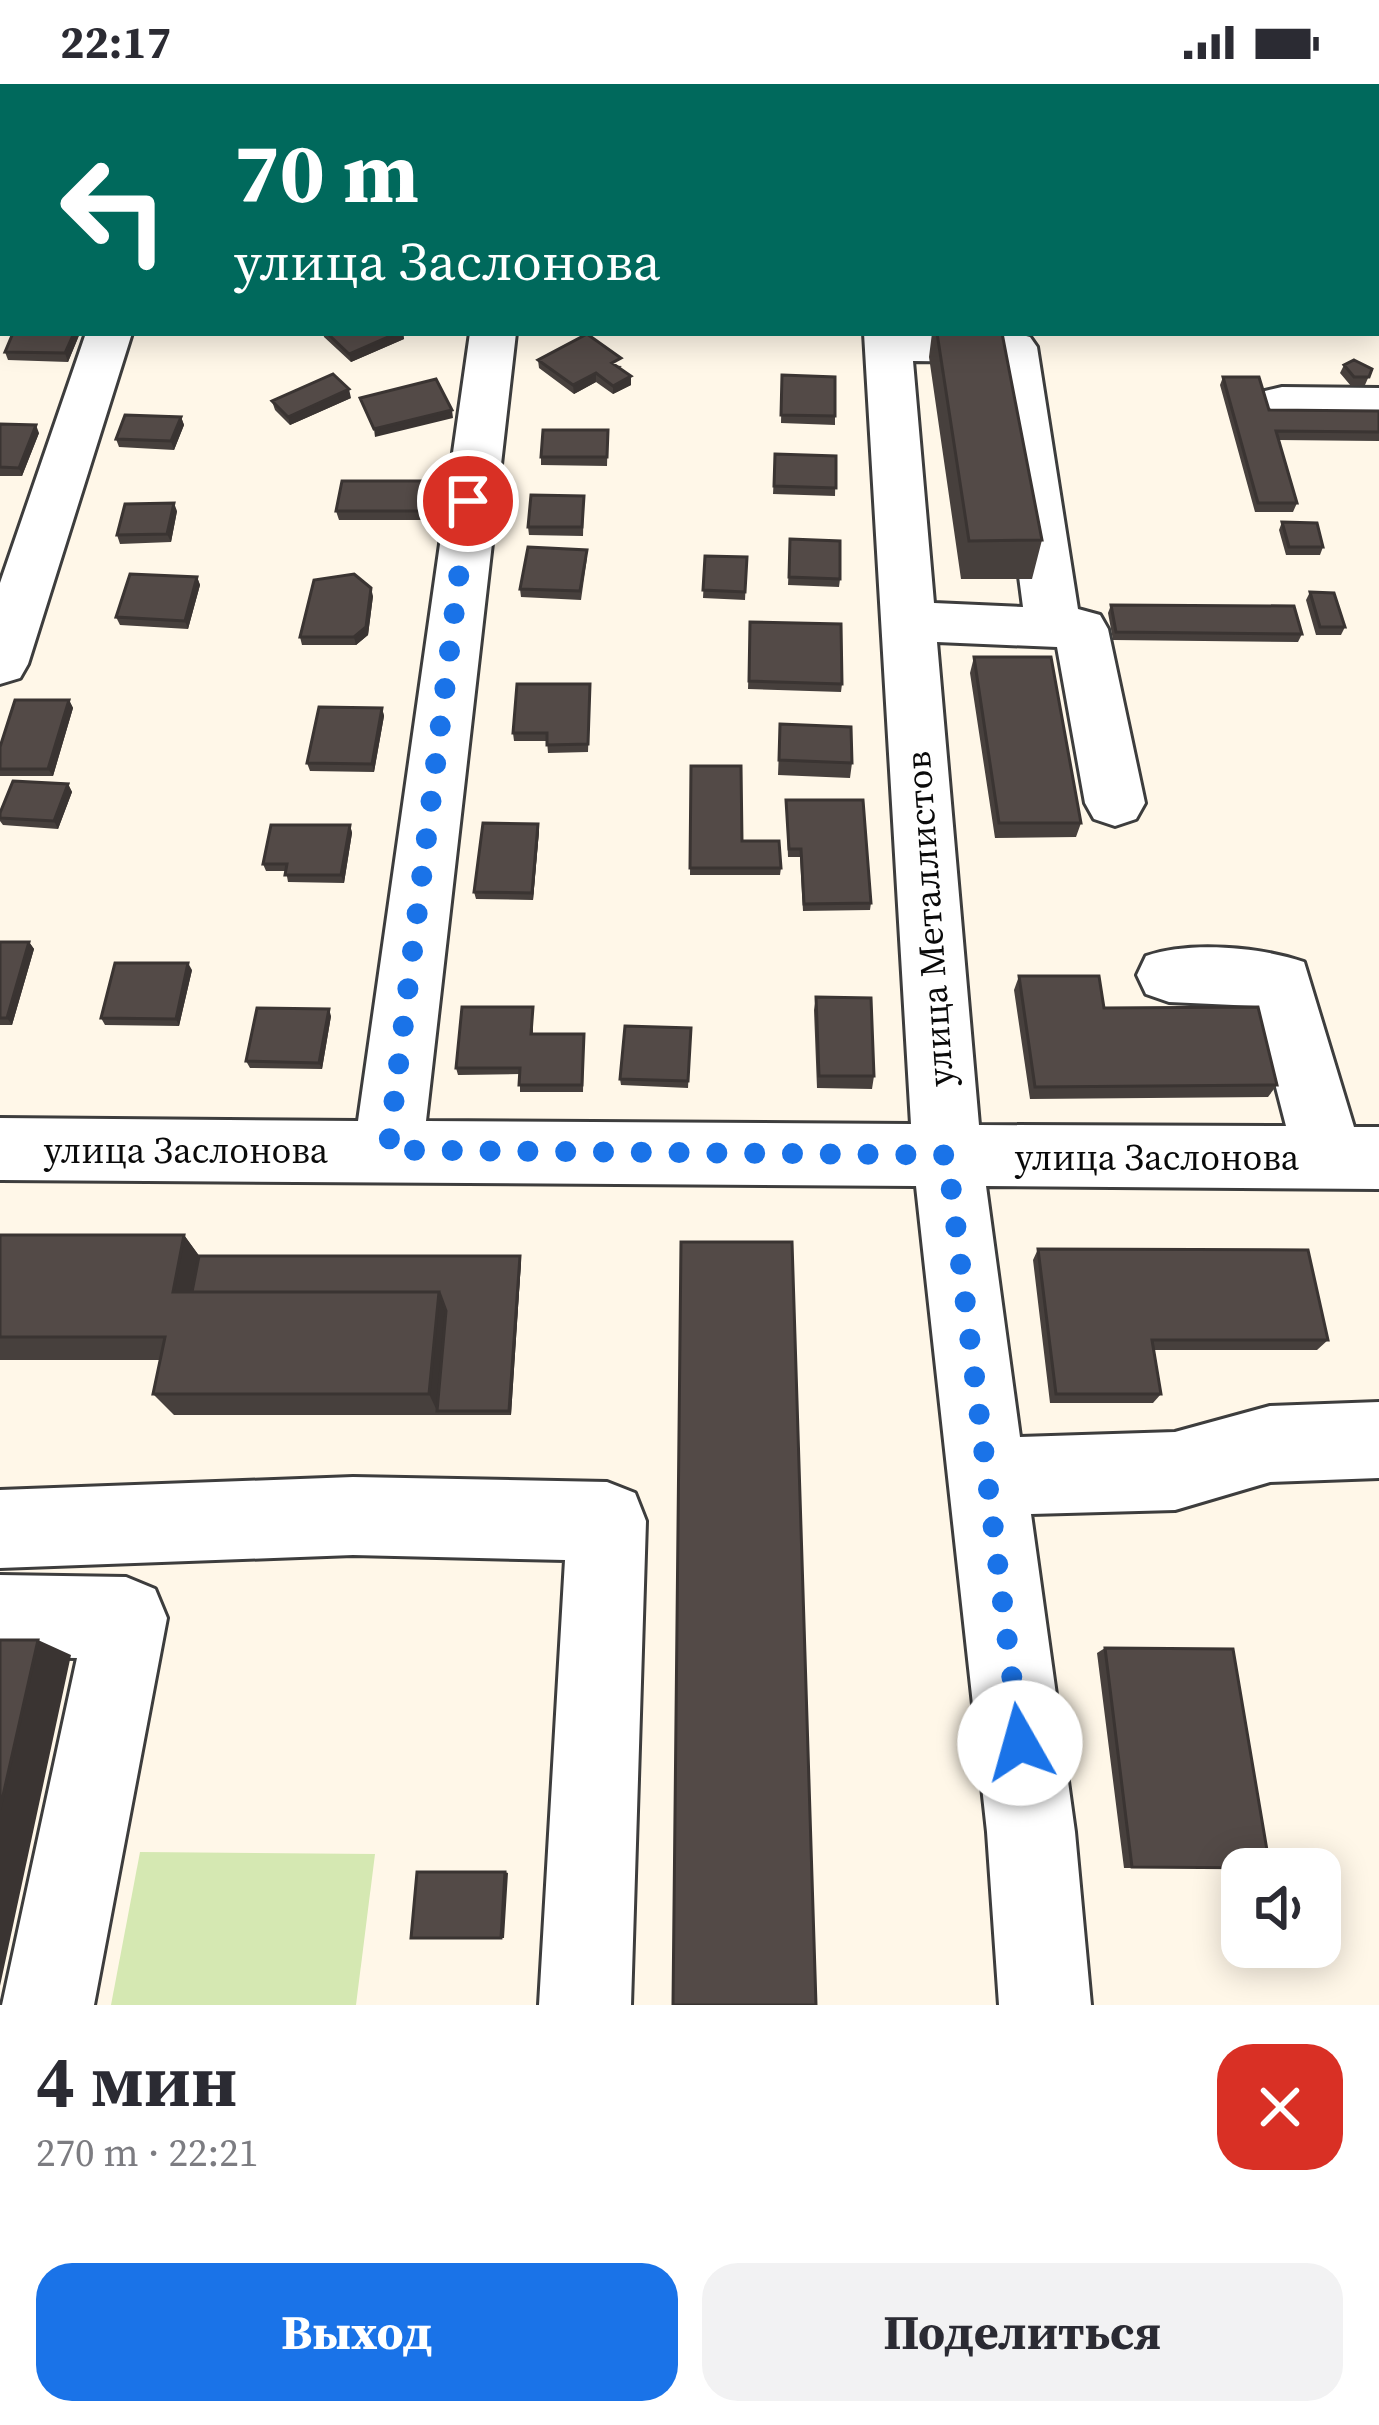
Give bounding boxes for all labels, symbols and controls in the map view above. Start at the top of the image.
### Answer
text: 22:17 [60,11,171,73]
text: 70 m [234,115,419,230]
icon: left [36,132,192,288]
text: улица Заслонова [234,224,661,298]
pin [417,450,519,552]
icon: arrive [435,468,501,534]
street label: улица Металлистов [893,750,965,1088]
street label: улица Заслонова [44,1126,329,1175]
street label: улица Заслонова [1015,1133,1300,1182]
position arrow [957,1680,1083,1806]
map controls [1221,1848,1341,1968]
button: sound [1221,1848,1341,1968]
text: 4 мин [36,2031,237,2130]
button: close [1217,2044,1343,2170]
text: 270 m · 22:21 [36,2126,258,2179]
button: Выход [36,2263,678,2401]
button: Поделиться [702,2263,1343,2401]

